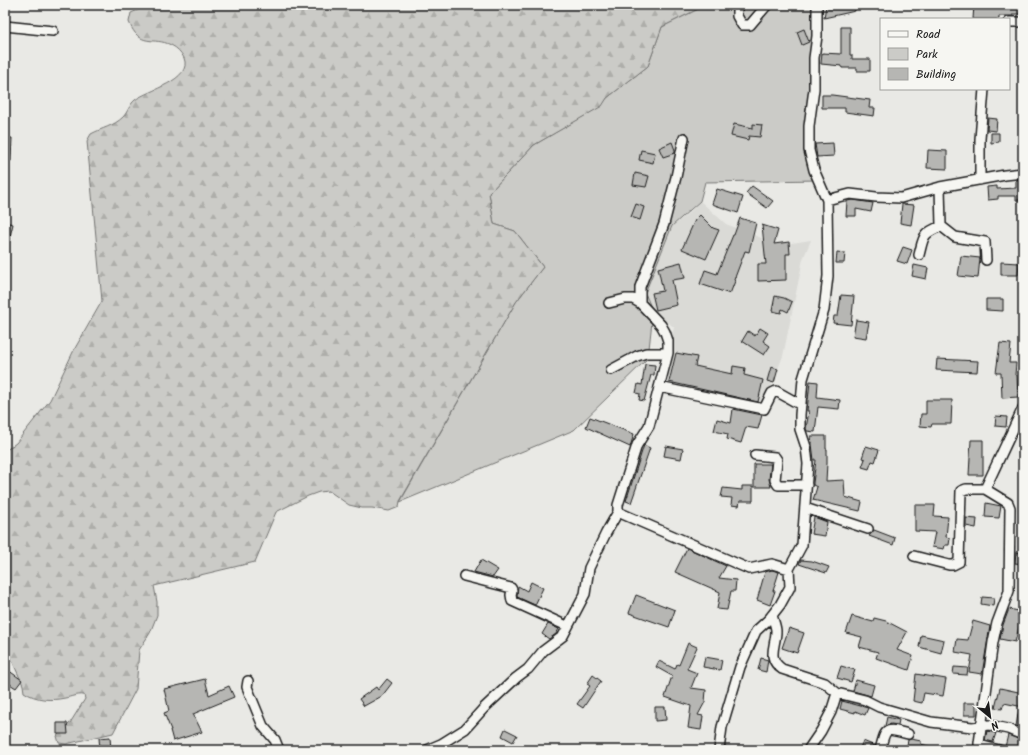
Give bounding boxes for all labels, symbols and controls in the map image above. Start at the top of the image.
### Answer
legend [880,18,1010,90]
text: Road [916,25,941,44]
text: Park [916,45,938,64]
text: Building [916,65,956,84]
north arrow [970,697,1010,737]
text: N [987,715,1002,734]

